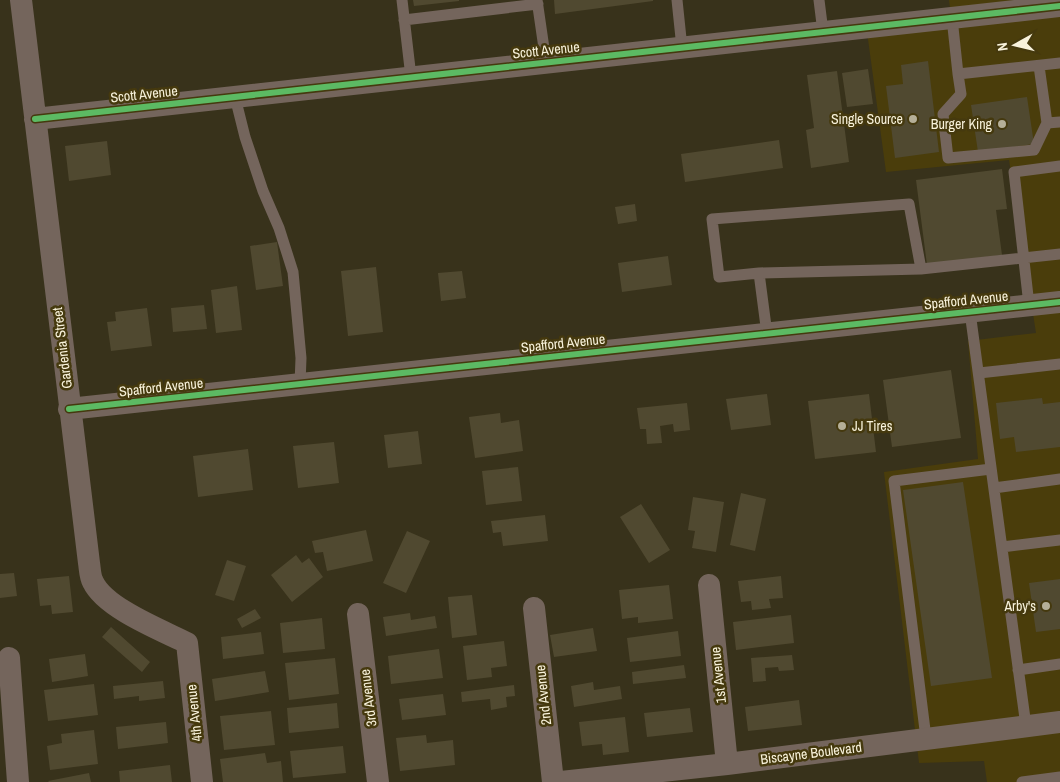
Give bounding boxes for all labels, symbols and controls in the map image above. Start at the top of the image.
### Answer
north arrow [990,20,1040,70]
street label: Scott Avenue [512,38,580,62]
text: N [993,41,1012,52]
street label: Scott Avenue [110,82,178,106]
place label: Single Source [831,110,903,128]
marker: Single Source [907,113,919,125]
place label: Burger King [931,115,993,133]
marker: Burger King [996,118,1008,130]
street label: Spafford Avenue [923,287,1009,313]
street label: Gardenia Street [48,306,76,390]
street label: Spafford Avenue [520,330,606,356]
street label: Spafford Avenue [118,374,204,400]
place label: JJ Tires [852,417,893,435]
marker: JJ Tires [836,420,848,432]
place label: Arby's [1003,597,1036,615]
marker: Arby's [1040,600,1052,612]
street label: 1st Avenue [706,646,730,704]
street label: 2nd Avenue [531,664,555,726]
street label: 3rd Avenue [356,668,380,728]
street label: 4th Avenue [182,684,206,742]
street label: Biscayne Boulevard [759,738,863,768]

